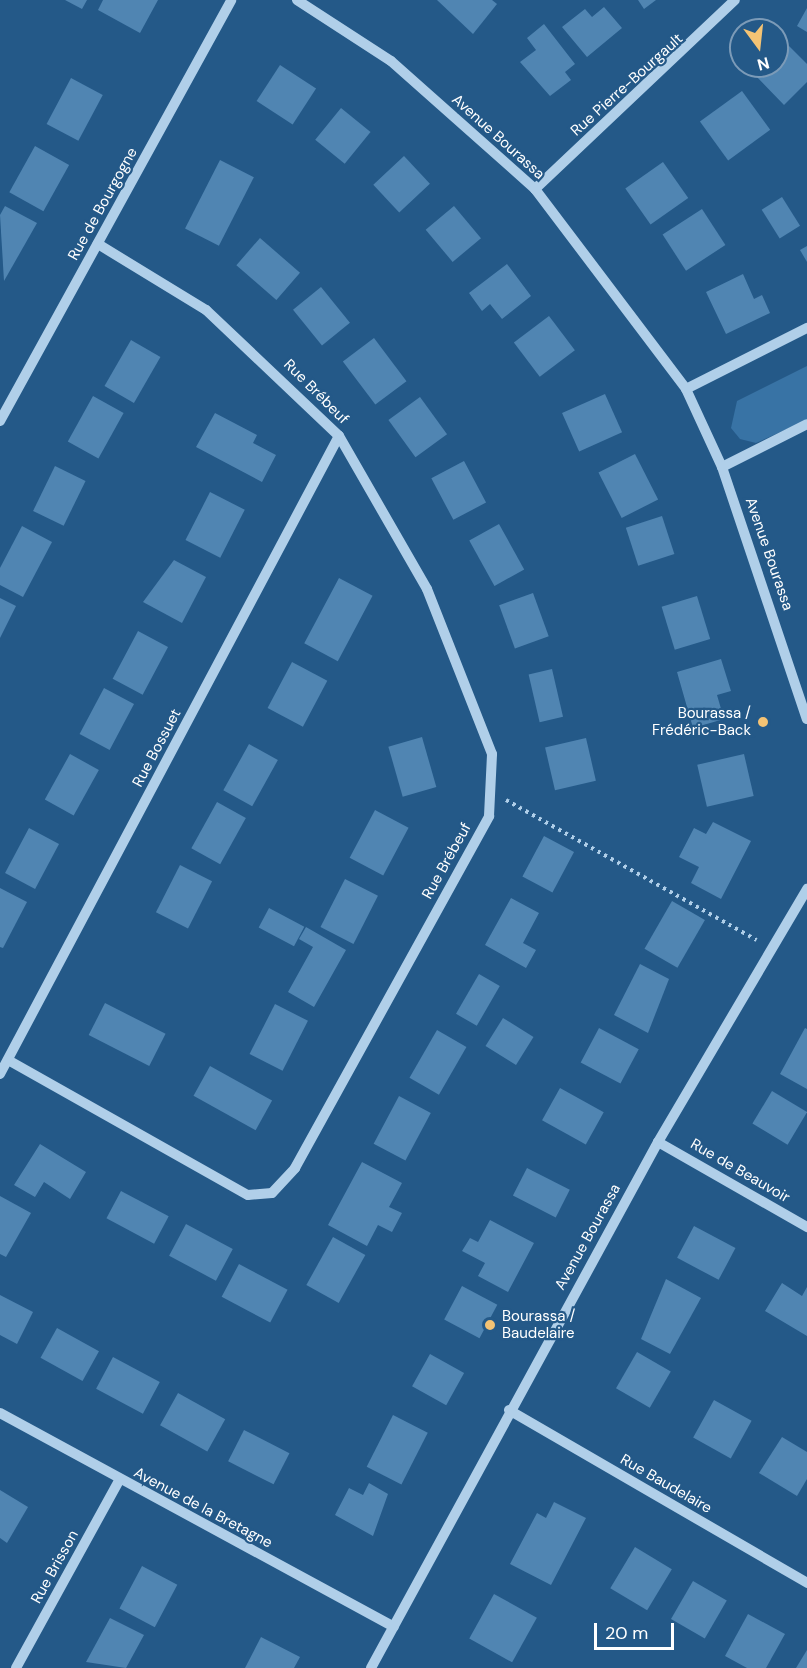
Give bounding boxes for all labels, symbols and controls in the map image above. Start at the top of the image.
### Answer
north arrow [729,18,789,78]
street label: Rue Pierre-Bourgault [567,30,687,140]
text: N [755,52,772,76]
street label: Avenue Bourassa [448,91,548,183]
street label: Rue de Bourgogne [65,145,141,263]
street label: Rue Brébeuf [280,356,352,428]
street label: Avenue Bourassa [741,495,797,613]
place label: Bourassa / Frédéric-Back [652,704,751,739]
street label: Rue Bossuet [129,706,185,790]
marker: Bourassa / Frédéric-Back [756,715,770,729]
street label: Rue Brébeuf [419,820,475,902]
street label: Rue de Beauvoir [687,1135,793,1207]
street label: Avenue Bourassa [551,1181,625,1293]
place label: Bourassa / Baudelaire [502,1307,575,1342]
marker: Bourassa / Baudelaire [483,1318,497,1332]
street label: Rue Baudelaire [617,1451,715,1517]
street label: Avenue de la Bretagne [131,1464,275,1552]
street label: Rue Brisson [28,1527,82,1607]
scale bar [597,1611,676,1649]
text: 20 m [605,1621,648,1645]

